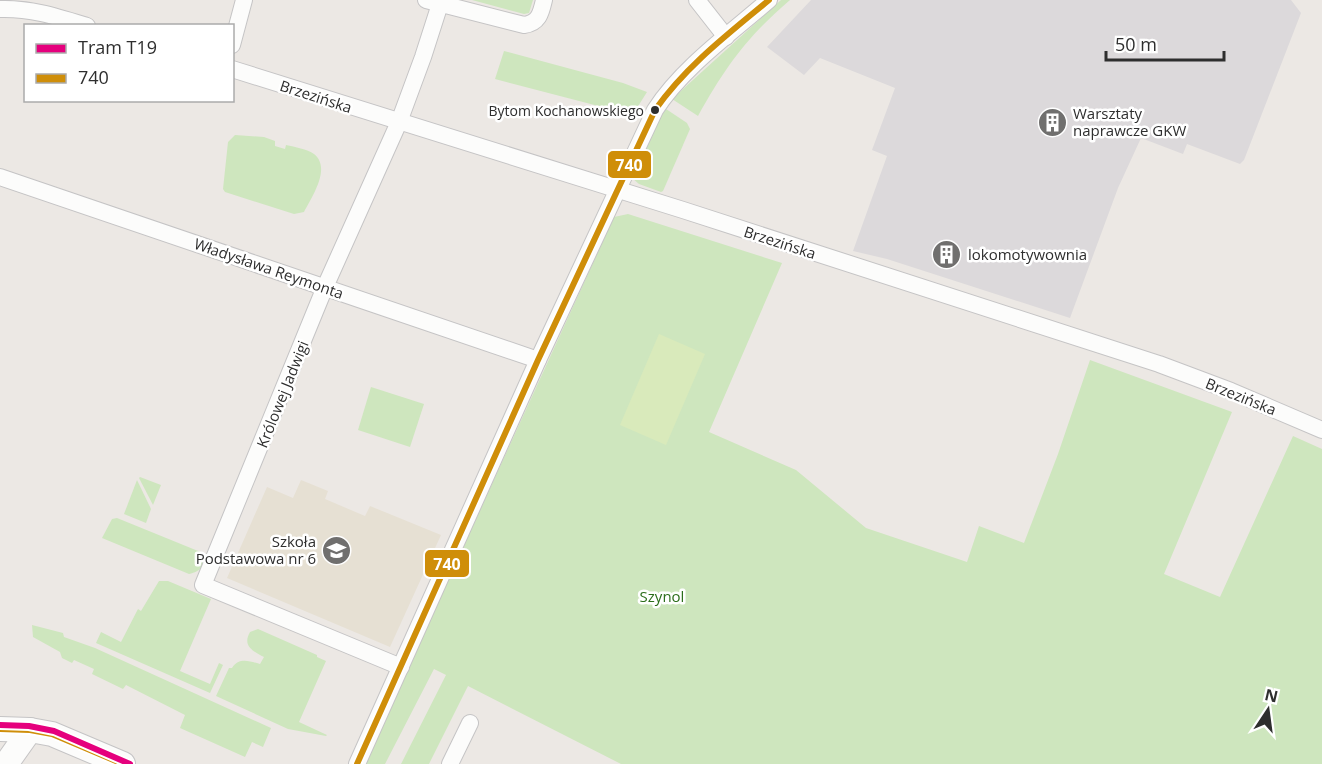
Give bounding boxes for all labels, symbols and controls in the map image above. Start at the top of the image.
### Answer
legend [24,24,234,102]
scale bar [1106,24,1224,62]
text: 50 m [1115,32,1157,56]
text: Tram T19 [78,35,157,59]
text: 740 [78,65,109,89]
street label: Brzezińska [277,75,355,117]
place label: Bytom Kochanowskiego [489,101,644,120]
place label: Warsztaty naprawcze GKW [1073,103,1186,140]
marker: Bytom Kochanowskiego [649,104,661,116]
building icon: Warsztaty naprawcze GKW [1036,106,1068,138]
line badge: 740 [607,150,652,179]
text: 740 [615,154,643,176]
street label: Brzezińska [741,221,819,263]
street label: Władysława Reymonta [192,233,346,303]
building icon: lokomotywownia [931,238,963,270]
place label: lokomotywownia [968,244,1087,264]
street label: Królowej Jadwigi [251,338,313,450]
street label: Brzezińska [1203,373,1279,419]
place label: Szkoła Podstawowa nr 6 [196,531,316,568]
school or university icon: Szkoła Podstawowa nr 6 [321,534,353,566]
line badge: 740 [424,549,470,578]
text: 740 [433,553,461,575]
park label: Szynol [640,586,684,606]
north arrow [1238,680,1298,740]
text: N [1263,683,1280,708]

